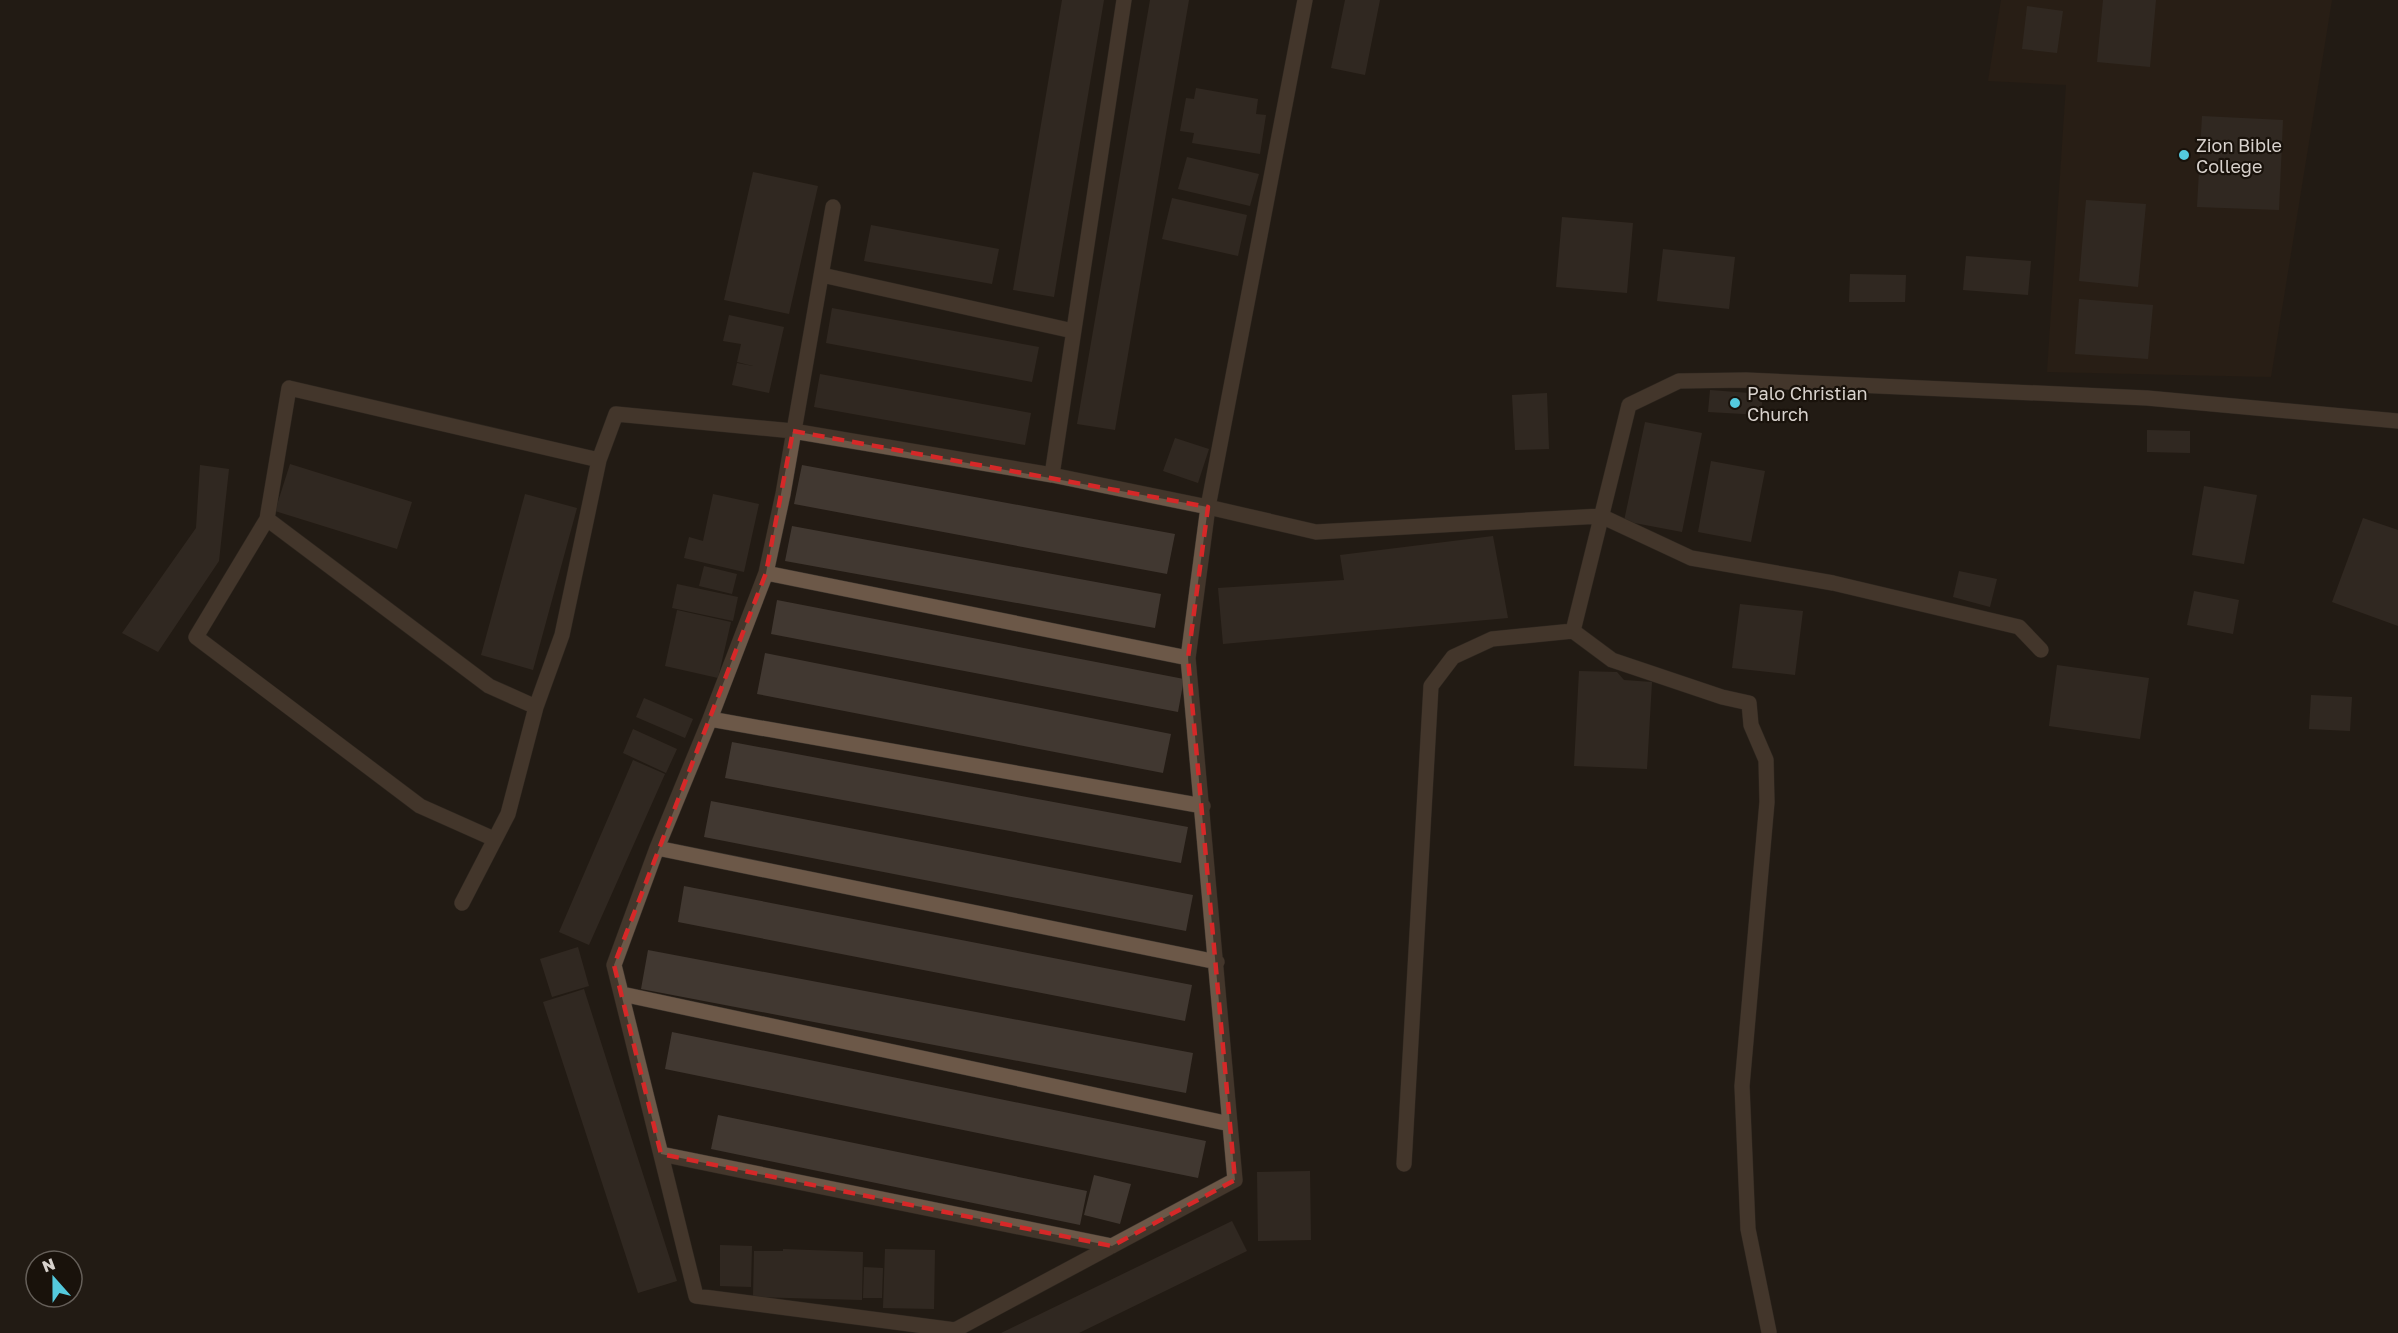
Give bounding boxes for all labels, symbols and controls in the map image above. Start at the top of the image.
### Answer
place label: Zion Bible College [2196,134,2282,177]
marker: Zion Bible College [2177,148,2191,162]
place label: Palo Christian Church [1747,382,1868,425]
marker: Palo Christian Church [1728,396,1742,410]
north arrow [24,1249,84,1309]
text: N [39,1253,58,1277]

